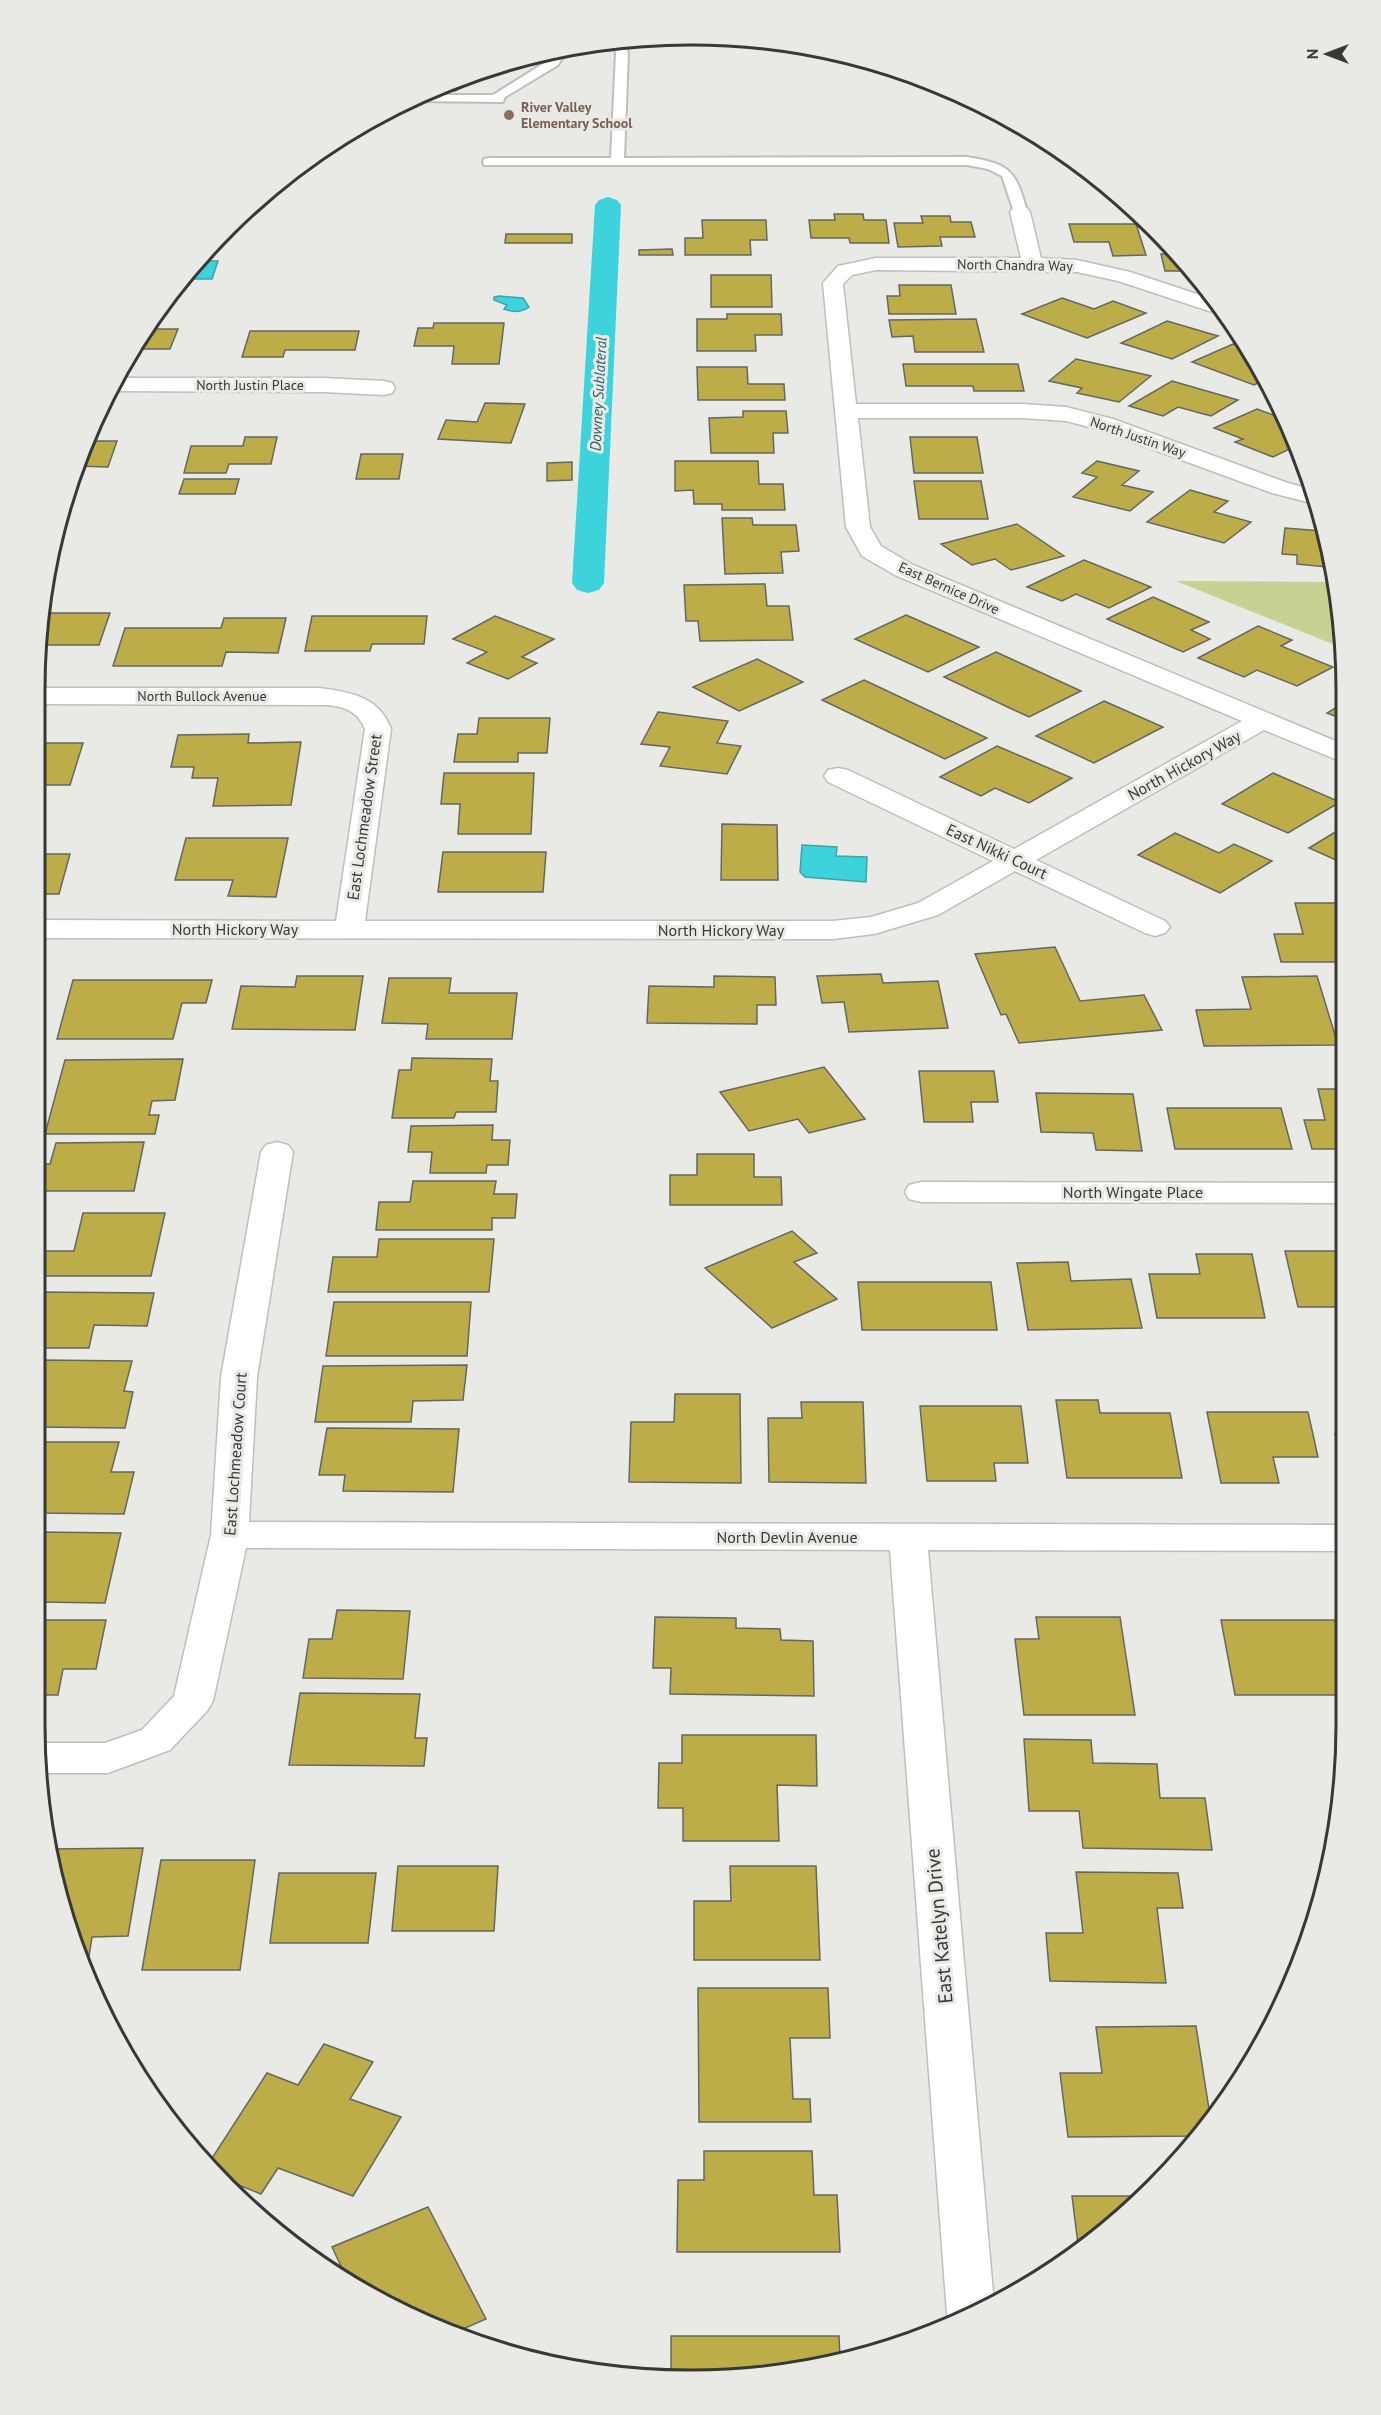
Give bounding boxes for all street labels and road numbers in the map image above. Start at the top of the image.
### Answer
street label: North Chandra Way [957,255,1073,275]
street label: North Justin Place [196,376,304,394]
street label: North Justin Way [1088,412,1189,462]
street label: East Bernice Drive [896,558,1002,618]
street label: North Bullock Avenue [137,687,267,705]
street label: North Hickory Way [1124,725,1245,804]
street label: East Lochmeadow Street [342,732,386,901]
street label: East Nikki Court [943,819,1051,883]
street label: North Hickory Way [172,919,299,939]
street label: North Hickory Way [658,920,785,940]
street label: North Wingate Place [1063,1182,1203,1202]
street label: East Lochmeadow Court [219,1371,251,1536]
street label: North Devlin Avenue [716,1527,858,1547]
street label: East Katelyn Drive [919,1847,959,2005]

